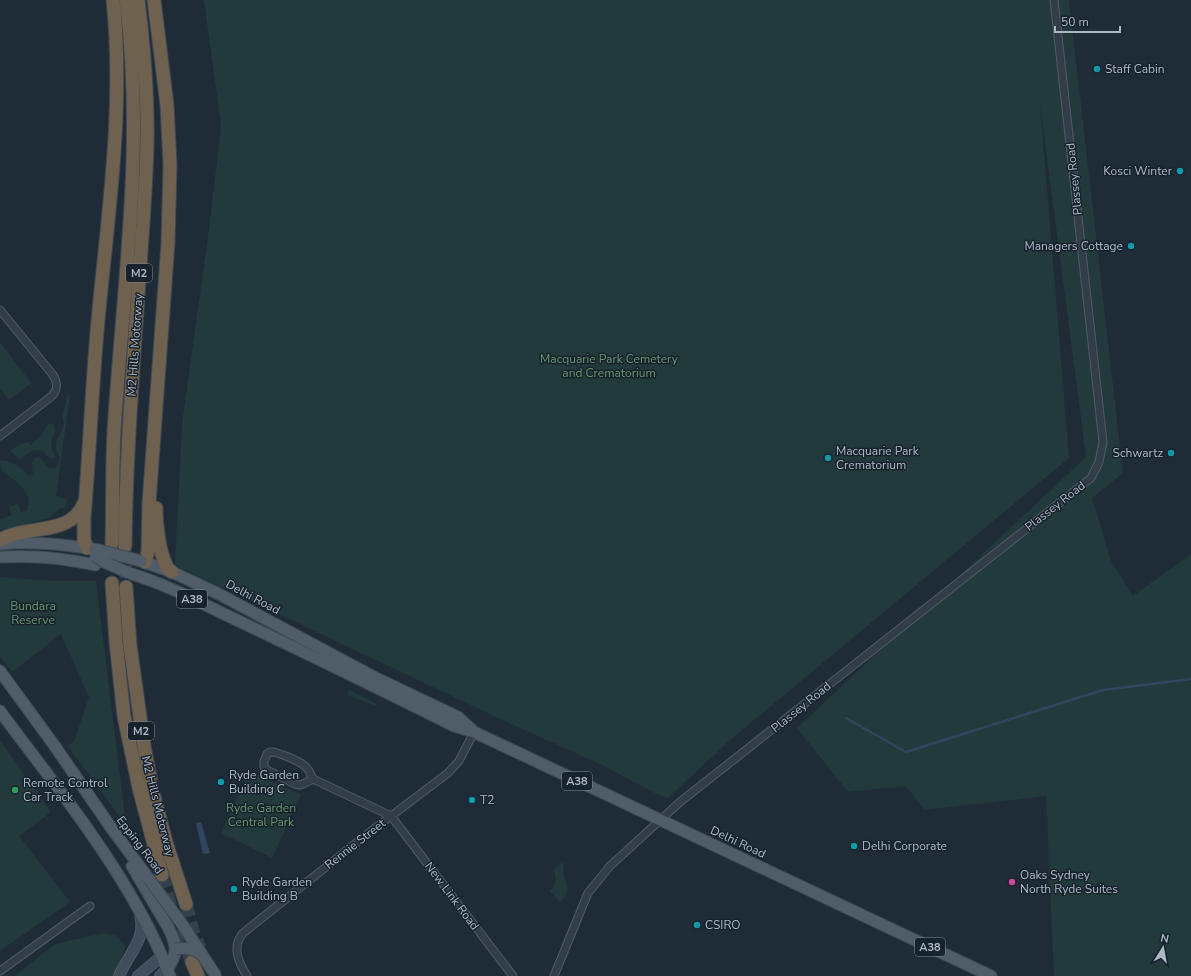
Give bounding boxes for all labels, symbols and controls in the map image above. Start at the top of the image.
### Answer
scale bar [1055,8,1120,34]
text: 50 m [1061,14,1089,30]
place label: Staff Cabin [1105,61,1165,77]
marker: Staff Cabin [1092,64,1102,74]
street label: Plassey Road [1062,142,1086,216]
place label: Kosci Winter [1103,163,1173,179]
marker: Kosci Winter [1175,166,1185,176]
place label: Managers Cottage [1024,238,1123,254]
marker: Managers Cottage [1126,241,1136,251]
road number: M2 [126,264,152,282]
street label: M2 Hills Motorway [123,292,147,397]
park label: Macquarie Park Cemetery and Crematorium [540,351,679,381]
place label: Macquarie Park Crematorium [836,443,920,473]
place label: Schwartz [1113,445,1163,461]
marker: Schwartz [1166,448,1176,458]
marker: Macquarie Park Crematorium [823,453,833,463]
street label: Plassey Road [1021,477,1089,535]
street label: Delhi Road [223,576,283,618]
road number: A38 [177,590,207,608]
park label: Bundara Reserve [10,598,56,628]
street label: Plassey Road [768,678,834,736]
road number: M2 [128,722,154,740]
street label: M2 Hills Motorway [138,754,178,859]
place label: Ryde Garden Building C [229,767,299,797]
road number: A38 [562,772,592,790]
place label: Remote Control Car Track [23,775,108,805]
marker: Ryde Garden Building C [216,777,226,787]
marker: Remote Control Car Track [10,785,20,795]
place label: T2 [480,792,494,808]
marker: T2 [467,795,477,805]
park label: Ryde Garden Central Park [226,800,296,830]
street label: Epping Road [113,813,167,877]
street label: Rennie Street [321,815,389,873]
street label: Delhi Road [708,822,768,862]
place label: Delhi Corporate [862,838,947,854]
marker: Delhi Corporate [849,841,859,851]
street label: New Link Road [421,859,483,933]
place label: Oaks Sydney North Ryde Suites [1020,867,1118,897]
place label: Ryde Garden Building B [242,874,312,904]
marker: Oaks Sydney North Ryde Suites [1007,877,1017,887]
marker: Ryde Garden Building B [229,884,239,894]
place label: CSIRO [705,917,741,933]
marker: CSIRO [692,920,702,930]
north arrow [1143,928,1183,968]
text: N [1159,931,1170,947]
road number: A38 [915,938,945,956]

